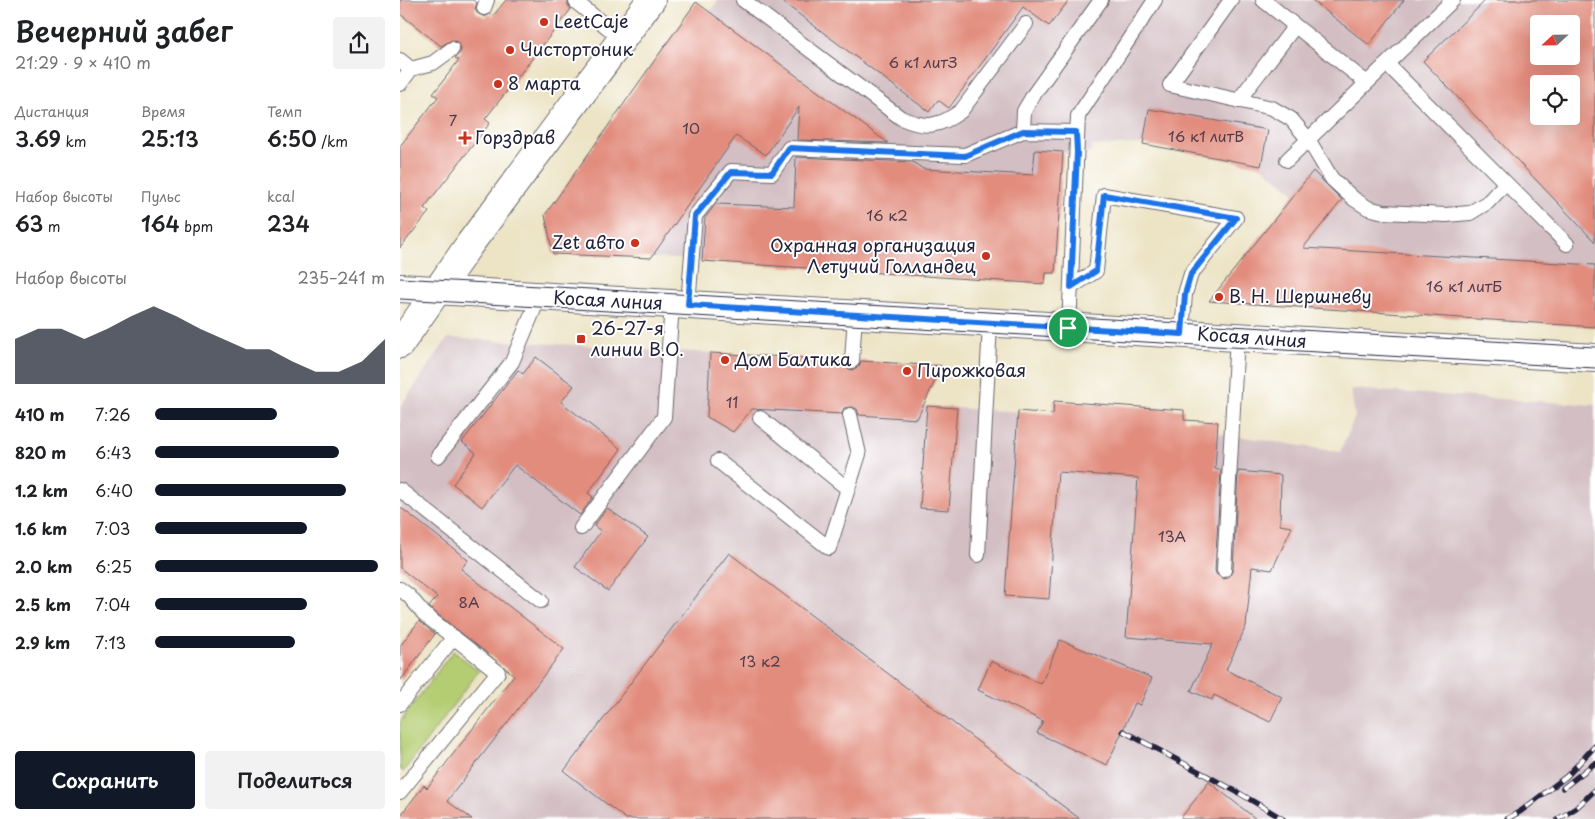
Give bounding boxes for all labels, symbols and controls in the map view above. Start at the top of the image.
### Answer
place label: LeetCaje [554,7,629,34]
text: Вечерний забег [15,9,233,52]
north arrow [1530,15,1580,65]
map controls [1530,15,1580,125]
marker: LeetCaje [538,16,550,28]
button: share [333,17,385,69]
place label: Чистортоник [520,35,633,62]
marker: Чистортоник [504,44,516,56]
text: 21:29 · 9 × 410 m [15,50,151,74]
house number: 6 к1 литЗ [888,50,958,73]
place label: 8 марта [508,69,581,96]
button: locate [1530,75,1580,125]
marker: 8 марта [492,78,504,90]
text: Дистанция [15,101,89,122]
text: Время [141,101,186,122]
text: Темп [267,101,302,122]
house number: 7 [449,108,458,131]
house number: 10 [682,116,700,139]
text: 3.69 [15,122,61,154]
text: 25:13 [141,122,199,154]
text: 6:50 [267,122,317,154]
place label: Горздрав [475,123,555,150]
house number: 16 к1 литВ [1168,124,1244,147]
text: km [61,131,86,152]
text: /km [317,131,348,152]
marker: Горздрав [459,132,471,144]
text: Набор высоты [15,186,113,207]
text: Пульс [141,186,181,207]
text: kcal [267,186,295,207]
house number: 16 к2 [866,203,908,226]
text: 63 [15,207,43,239]
text: 164 [141,207,180,239]
text: 234 [267,207,310,239]
text: m [43,216,61,237]
text: bpm [180,216,213,237]
place label: Zet авто [552,228,625,255]
place label: Охранная организация Летучий Голландец [770,231,976,279]
marker: Zet авто [629,237,641,249]
marker: Охранная организация Летучий Голландец [980,250,992,262]
text: Набор высоты [15,265,127,289]
text: 235–241 m [298,265,385,289]
house number: 16 к1 литБ [1426,274,1502,297]
place label: В. Н. Шершневу [1229,282,1372,309]
street label: Косая линия [553,283,664,316]
marker: В. Н. Шершневу [1213,291,1225,303]
pin [1047,307,1089,349]
place label: 26-27-я линии В.О. [590,314,684,362]
icon: arrive [1054,314,1082,342]
street label: Косая линия [1196,319,1308,354]
marker: 26-27-я линии В.О. [575,333,587,345]
place label: Дом Балтика [734,345,852,372]
marker: Дом Балтика [719,354,731,366]
place label: Пирожковая [917,356,1026,383]
marker: Пирожковая [901,365,913,377]
house number: 11 [726,390,738,413]
text: 410 m [15,402,64,426]
text: 7:26 [95,402,130,426]
text: 820 m [15,440,66,464]
text: 6:43 [95,440,132,464]
text: 1.2 km [15,478,68,502]
text: 6:40 [95,478,133,502]
text: 1.6 km [15,516,67,540]
text: 7:03 [95,516,130,540]
house number: 13А [1158,524,1186,547]
text: 2.0 km [15,554,72,578]
text: 6:25 [95,554,132,578]
house number: 8А [459,590,479,613]
text: 2.5 km [15,592,71,616]
text: 7:04 [95,592,131,616]
text: 2.9 km [15,630,70,654]
text: 7:13 [95,630,126,654]
house number: 13 к2 [739,649,781,672]
button: Сохранить [15,751,195,809]
button: Поделиться [205,751,385,809]

